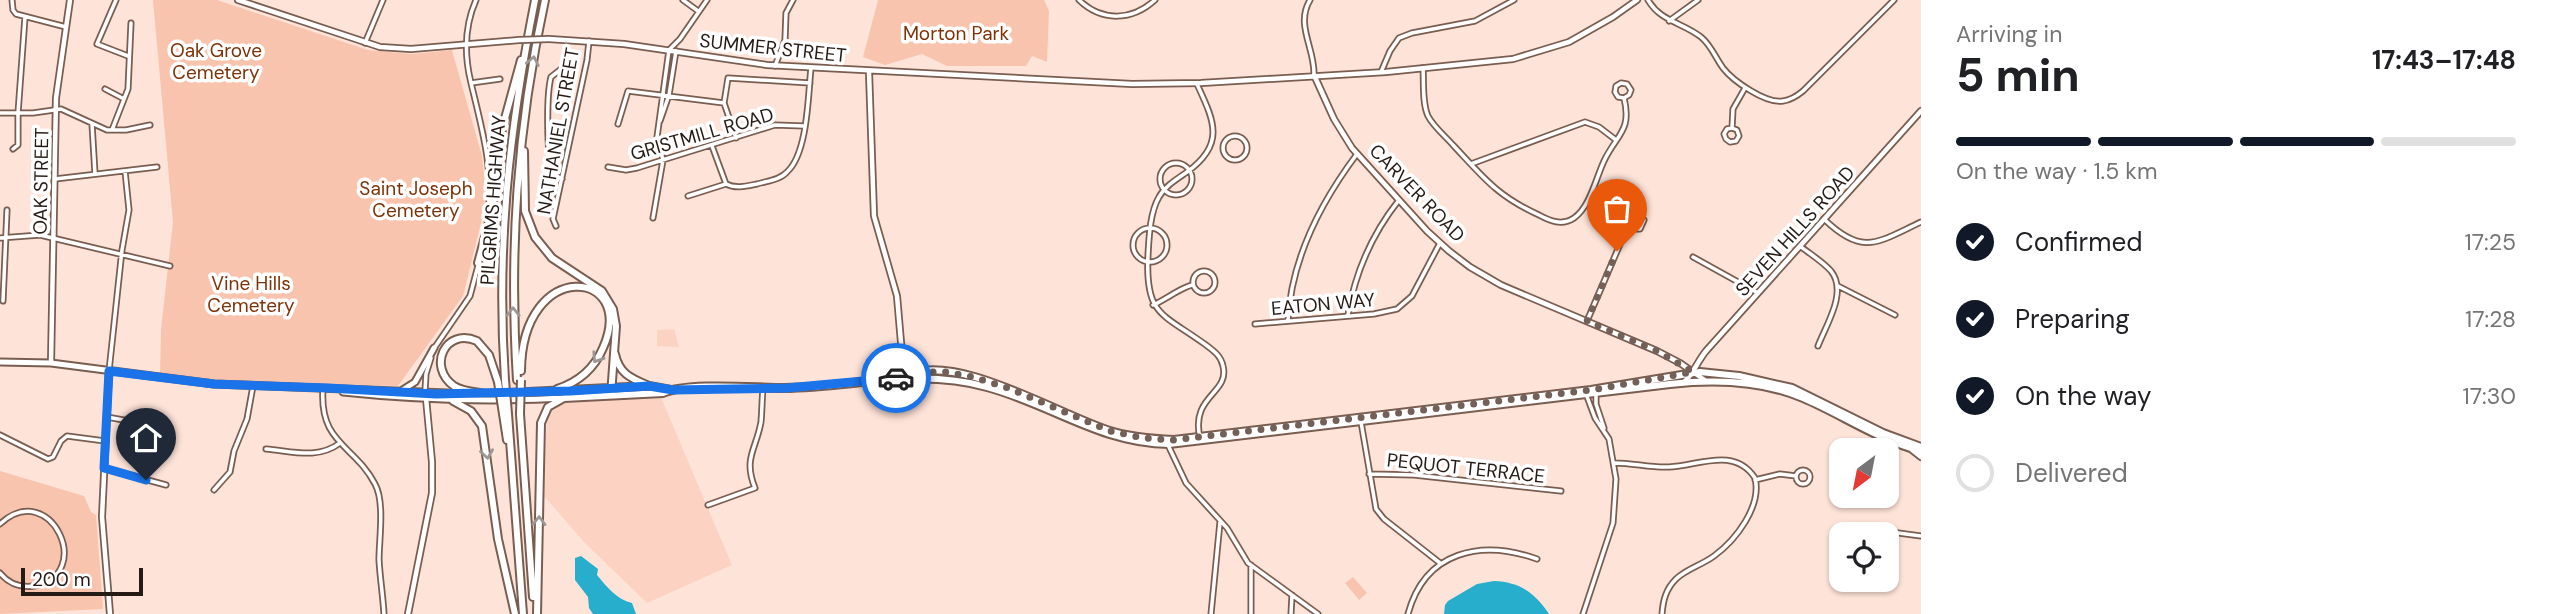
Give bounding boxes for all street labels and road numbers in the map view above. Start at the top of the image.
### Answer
street label: SUMMER STREET [698,28,848,68]
street label: NATHANIEL STREET [531,45,585,216]
street label: GRISTMILL ROAD [628,102,776,166]
street label: PILGRIMS HIGHWAY [475,114,511,286]
street label: OAK STREET [28,127,54,235]
street label: CARVER ROAD [1364,139,1470,247]
street label: SEVEN HILLS ROAD [1730,161,1860,301]
street label: EATON WAY [1270,287,1376,321]
street label: PEQUOT TERRACE [1386,447,1546,489]

